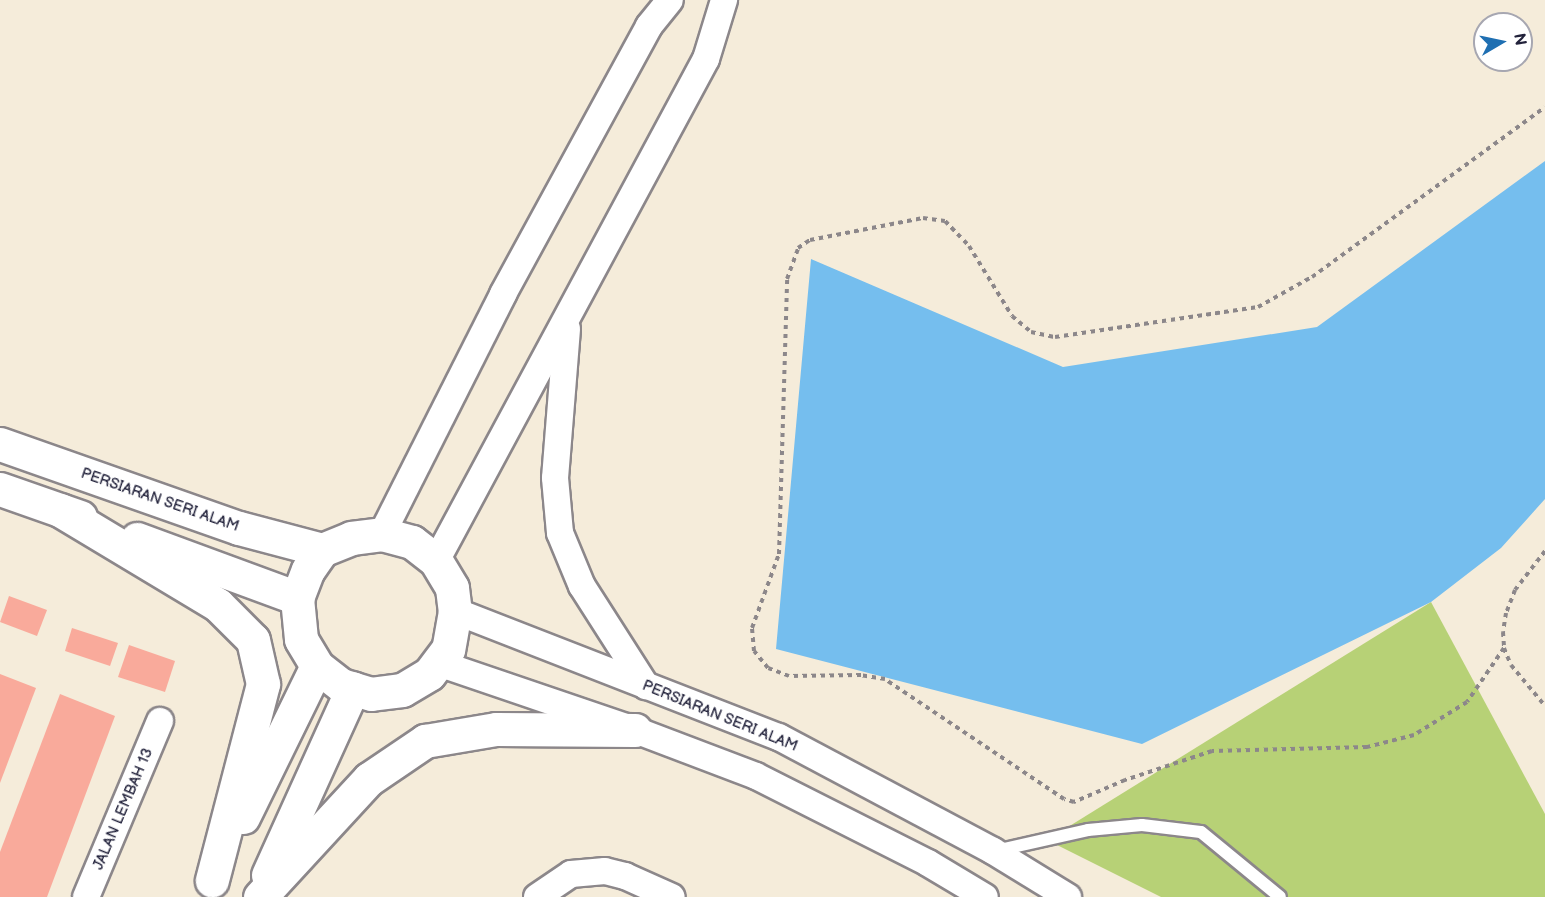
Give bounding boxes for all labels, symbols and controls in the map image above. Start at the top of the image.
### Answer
north arrow [1473,12,1533,72]
text: N [1509,32,1530,47]
street label: PERSIARAN SERI ALAM [78,464,242,536]
street label: PERSIARAN SERI ALAM [640,677,800,755]
street label: JALAN LEMBAH 13 [89,745,157,873]

